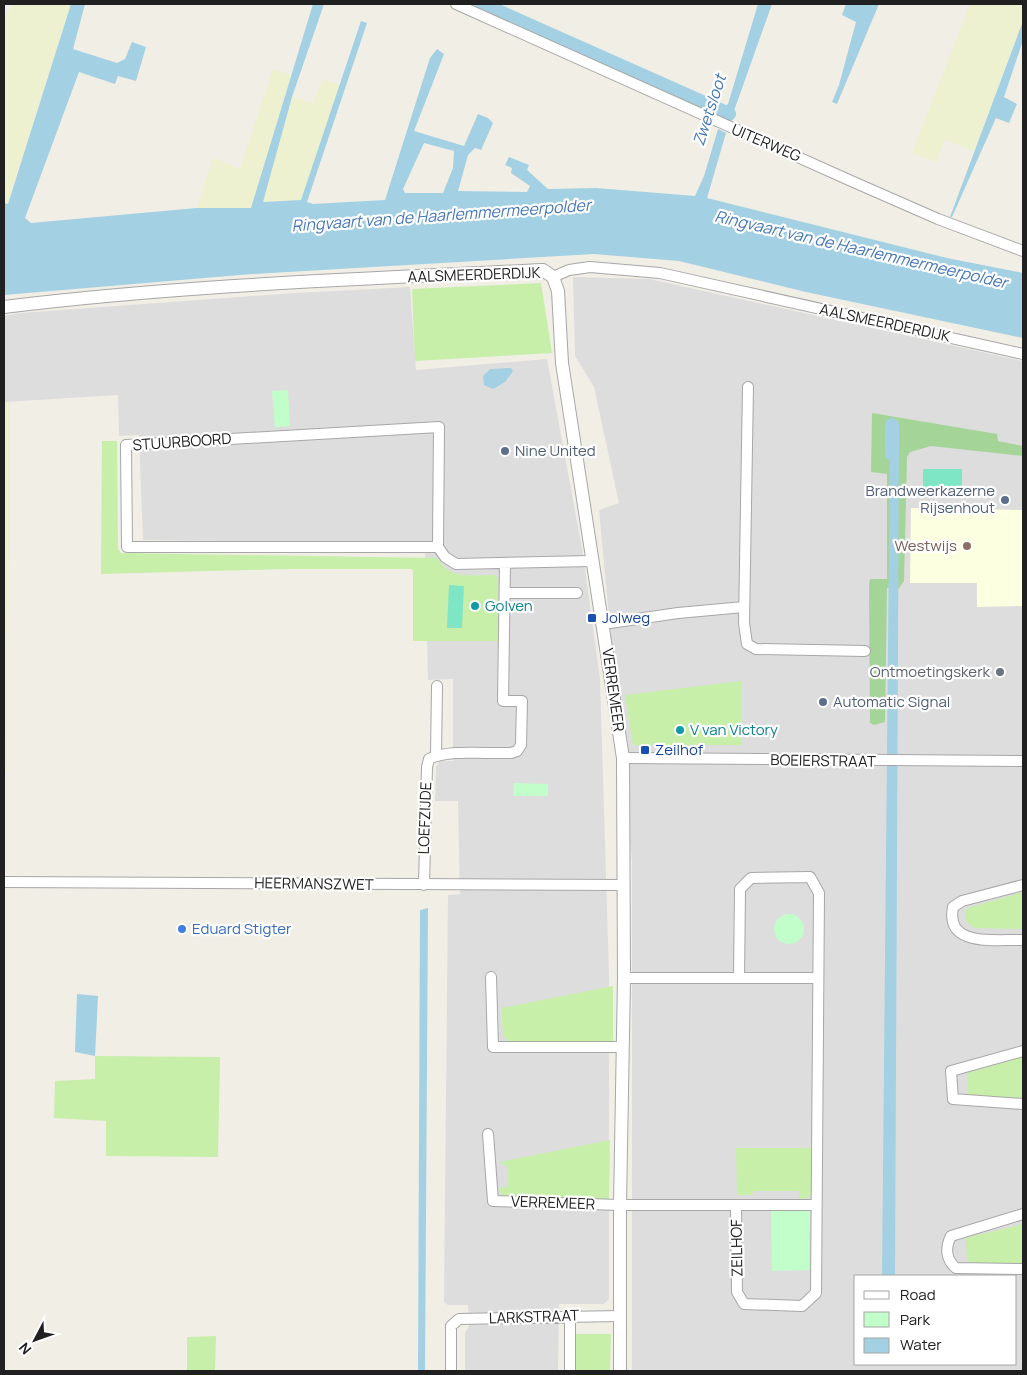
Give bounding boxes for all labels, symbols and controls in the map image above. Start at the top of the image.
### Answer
water label: Zwetsloot [687,70,731,149]
street label: UITERWEG [728,118,805,167]
water label: Ringvaart van de Haarlemmermeerpolder [291,193,593,236]
water label: Ringvaart van de Haarlemmermeerpolder [713,205,1012,294]
street label: AALSMEERDERDIJK [407,262,541,287]
street label: AALSMEERDERDIJK [818,298,952,347]
street label: STUURBOORD [132,428,232,455]
place label: Nine United [515,440,596,461]
marker: Nine United [499,445,511,457]
place label: Brandweerkazerne Rijsenhout [866,480,995,518]
marker: Brandweerkazerne Rijsenhout [999,494,1011,506]
place label: Westwijs [895,535,957,556]
marker: Westwijs [961,540,973,552]
place label: Golven [485,595,533,616]
marker: Golven [469,600,481,612]
place label: Jolweg [602,607,650,628]
marker: Jolweg [586,612,598,624]
street label: VERREMEER [597,647,630,733]
place label: Ontmoetingskerk [870,661,991,682]
marker: Ontmoetingskerk [994,666,1006,678]
place label: Automatic Signal [833,691,950,712]
marker: Automatic Signal [817,696,829,708]
place label: V van Victory [690,719,778,740]
marker: V van Victory [674,724,686,736]
place label: Zeilhof [655,739,704,760]
marker: Zeilhof [639,744,651,756]
street label: BOEIERSTRAAT [770,749,876,772]
street label: LOEFZIJDE [413,781,436,855]
street label: HEERMANSZWET [254,872,374,895]
place label: Eduard Stigter [192,918,292,939]
marker: Eduard Stigter [176,923,188,935]
street label: VERREMEER [511,1191,595,1214]
street label: ZEILHOF [725,1219,748,1277]
legend [854,1275,1017,1365]
text: Road [900,1284,936,1305]
street label: LARKSTRAAT [488,1304,580,1329]
text: Park [900,1309,930,1330]
north arrow [10,1315,60,1365]
text: Water [900,1334,942,1355]
text: N [14,1339,35,1359]

